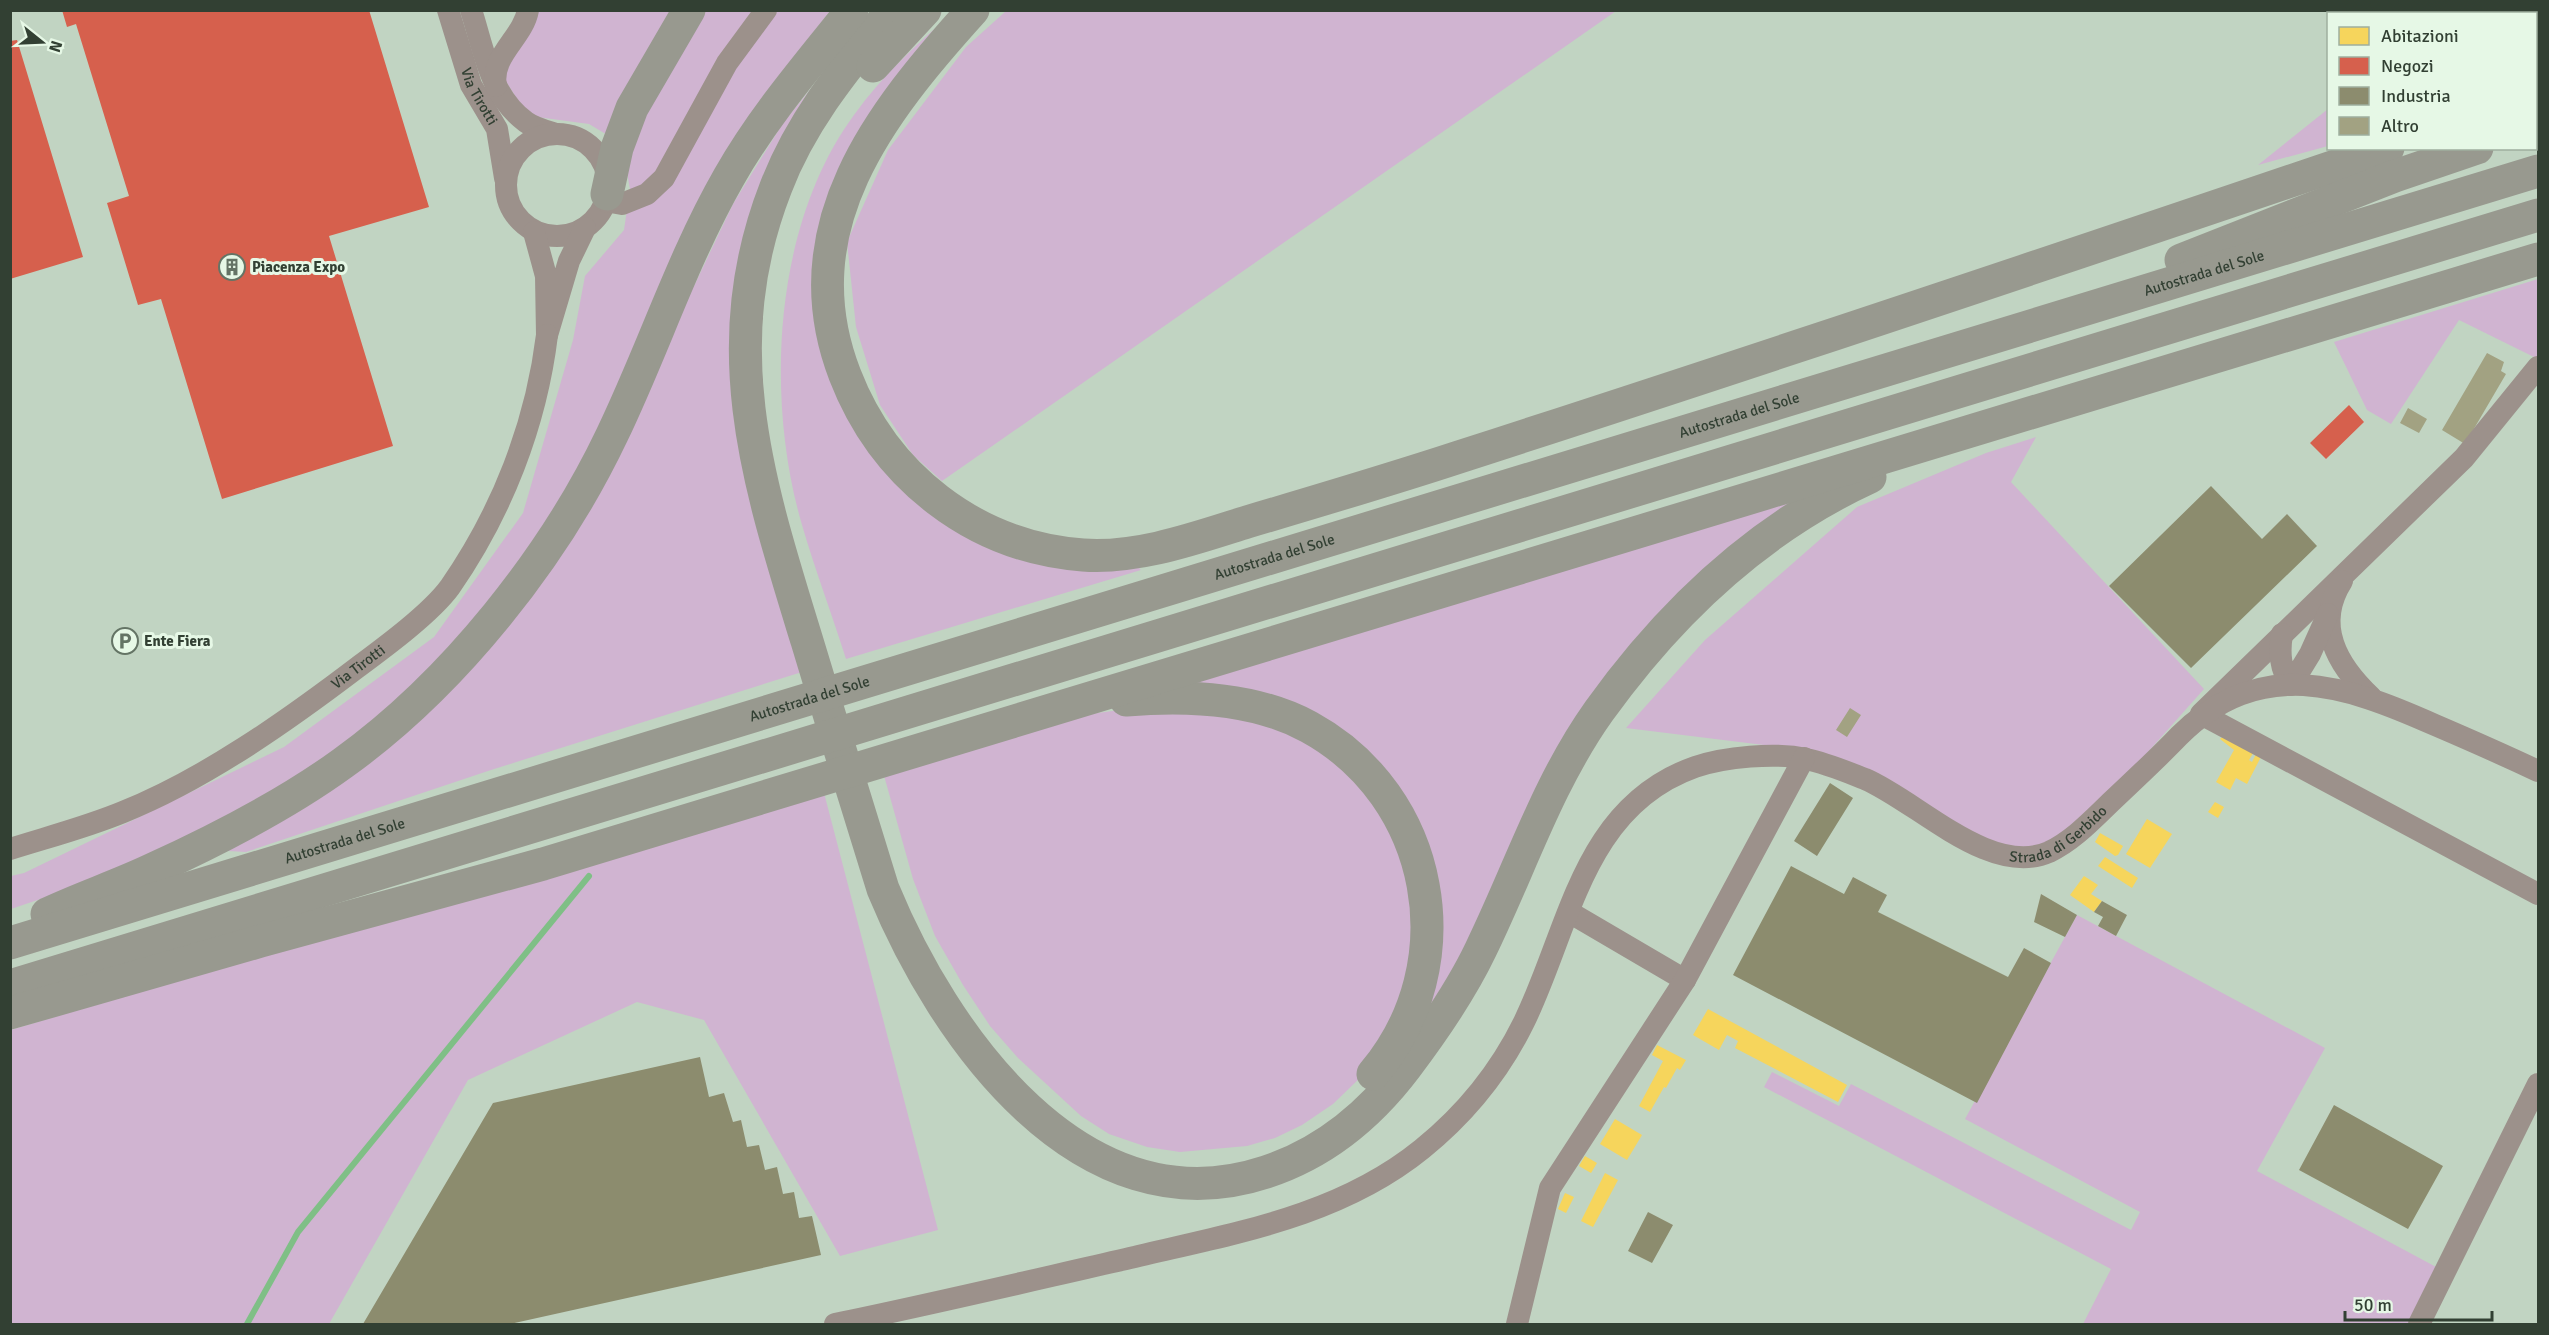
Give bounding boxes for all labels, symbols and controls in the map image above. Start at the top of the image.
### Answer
north arrow [12,12,72,72]
legend [2327,12,2537,150]
text: Abitazioni [2381,25,2459,47]
text: N [44,38,67,55]
text: Negozi [2381,55,2434,77]
street label: Via Tirotti [457,65,502,128]
text: Industria [2381,85,2451,107]
text: Altro [2381,115,2419,137]
street label: Autostrada del Sole [2142,246,2266,300]
building icon: Piacenza Expo [217,252,247,282]
place label: Piacenza Expo [252,258,345,276]
street label: Autostrada del Sole [1677,388,1802,442]
street label: Autostrada del Sole [1212,530,1337,584]
parking icon: Ente Fiera [110,626,140,656]
place label: Ente Fiera [144,632,211,650]
street label: Via Tirotti [328,641,389,693]
street label: Autostrada del Sole [747,672,872,726]
street label: Strada di Gerbido [2008,802,2111,866]
street label: Autostrada del Sole [282,814,407,868]
scale bar [2345,1284,2492,1322]
text: 50 m [2354,1294,2392,1316]

